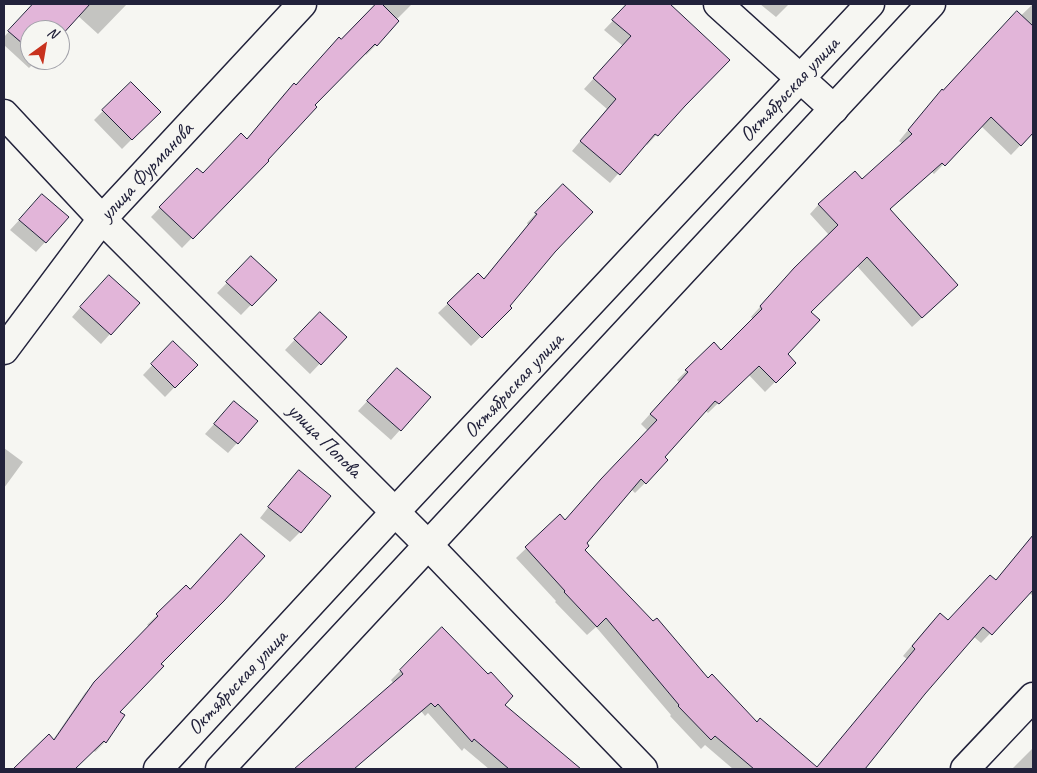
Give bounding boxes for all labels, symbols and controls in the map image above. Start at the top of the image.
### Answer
north arrow [20,20,70,70]
text: N [44,23,61,42]
street label: Октябрьская улица [735,32,845,148]
street label: улица Фурманова [95,117,199,227]
street label: Октябрьская улица [459,328,569,444]
street label: улица Попова [281,398,367,484]
street label: Октябрьская улица [183,625,293,741]

